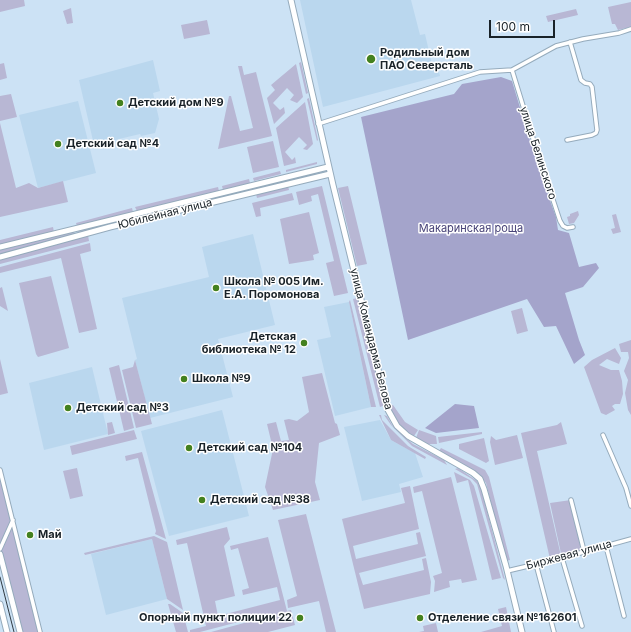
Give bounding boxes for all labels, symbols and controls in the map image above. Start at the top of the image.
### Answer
scale bar [491,12,557,38]
text: 100 m [496,19,530,34]
place label: Родильный дом ПАО Северсталь [380,46,473,72]
marker: Родильный дом ПАО Северсталь [365,53,377,65]
place label: Детский дом №9 [128,96,224,110]
marker: Детский дом №9 [115,98,125,108]
street label: улица Белинского [517,105,559,201]
place label: Детский сад №4 [66,137,159,151]
marker: Детский сад №4 [53,139,63,149]
street label: Юбилейная улица [117,196,213,232]
park label: Макаринская роща [419,222,523,236]
street label: улица Командарма Белова [347,267,395,411]
place label: Школа № 005 Им. Е.А. Поромонова [224,275,324,301]
marker: Школа № 005 Им. Е.А. Поромонова [211,283,221,293]
place label: Детская библиотека № 12 [202,330,296,356]
marker: Детская библиотека № 12 [299,338,309,348]
place label: Школа №9 [192,372,251,386]
marker: Школа №9 [179,374,189,384]
place label: Детский сад №3 [76,401,169,415]
marker: Детский сад №3 [63,403,73,413]
place label: Детский сад №104 [197,441,302,455]
marker: Детский сад №104 [184,443,194,453]
place label: Детский сад №38 [210,493,310,507]
marker: Детский сад №38 [197,495,207,505]
place label: Май [38,528,61,542]
marker: Май [25,530,35,540]
street label: Биржевая улица [525,537,613,573]
place label: Опорный пункт полиции 22 [139,611,292,625]
place label: Отделение связи №162601 [428,611,577,625]
marker: Опорный пункт полиции 22 [295,613,305,623]
marker: Отделение связи №162601 [415,613,425,623]

